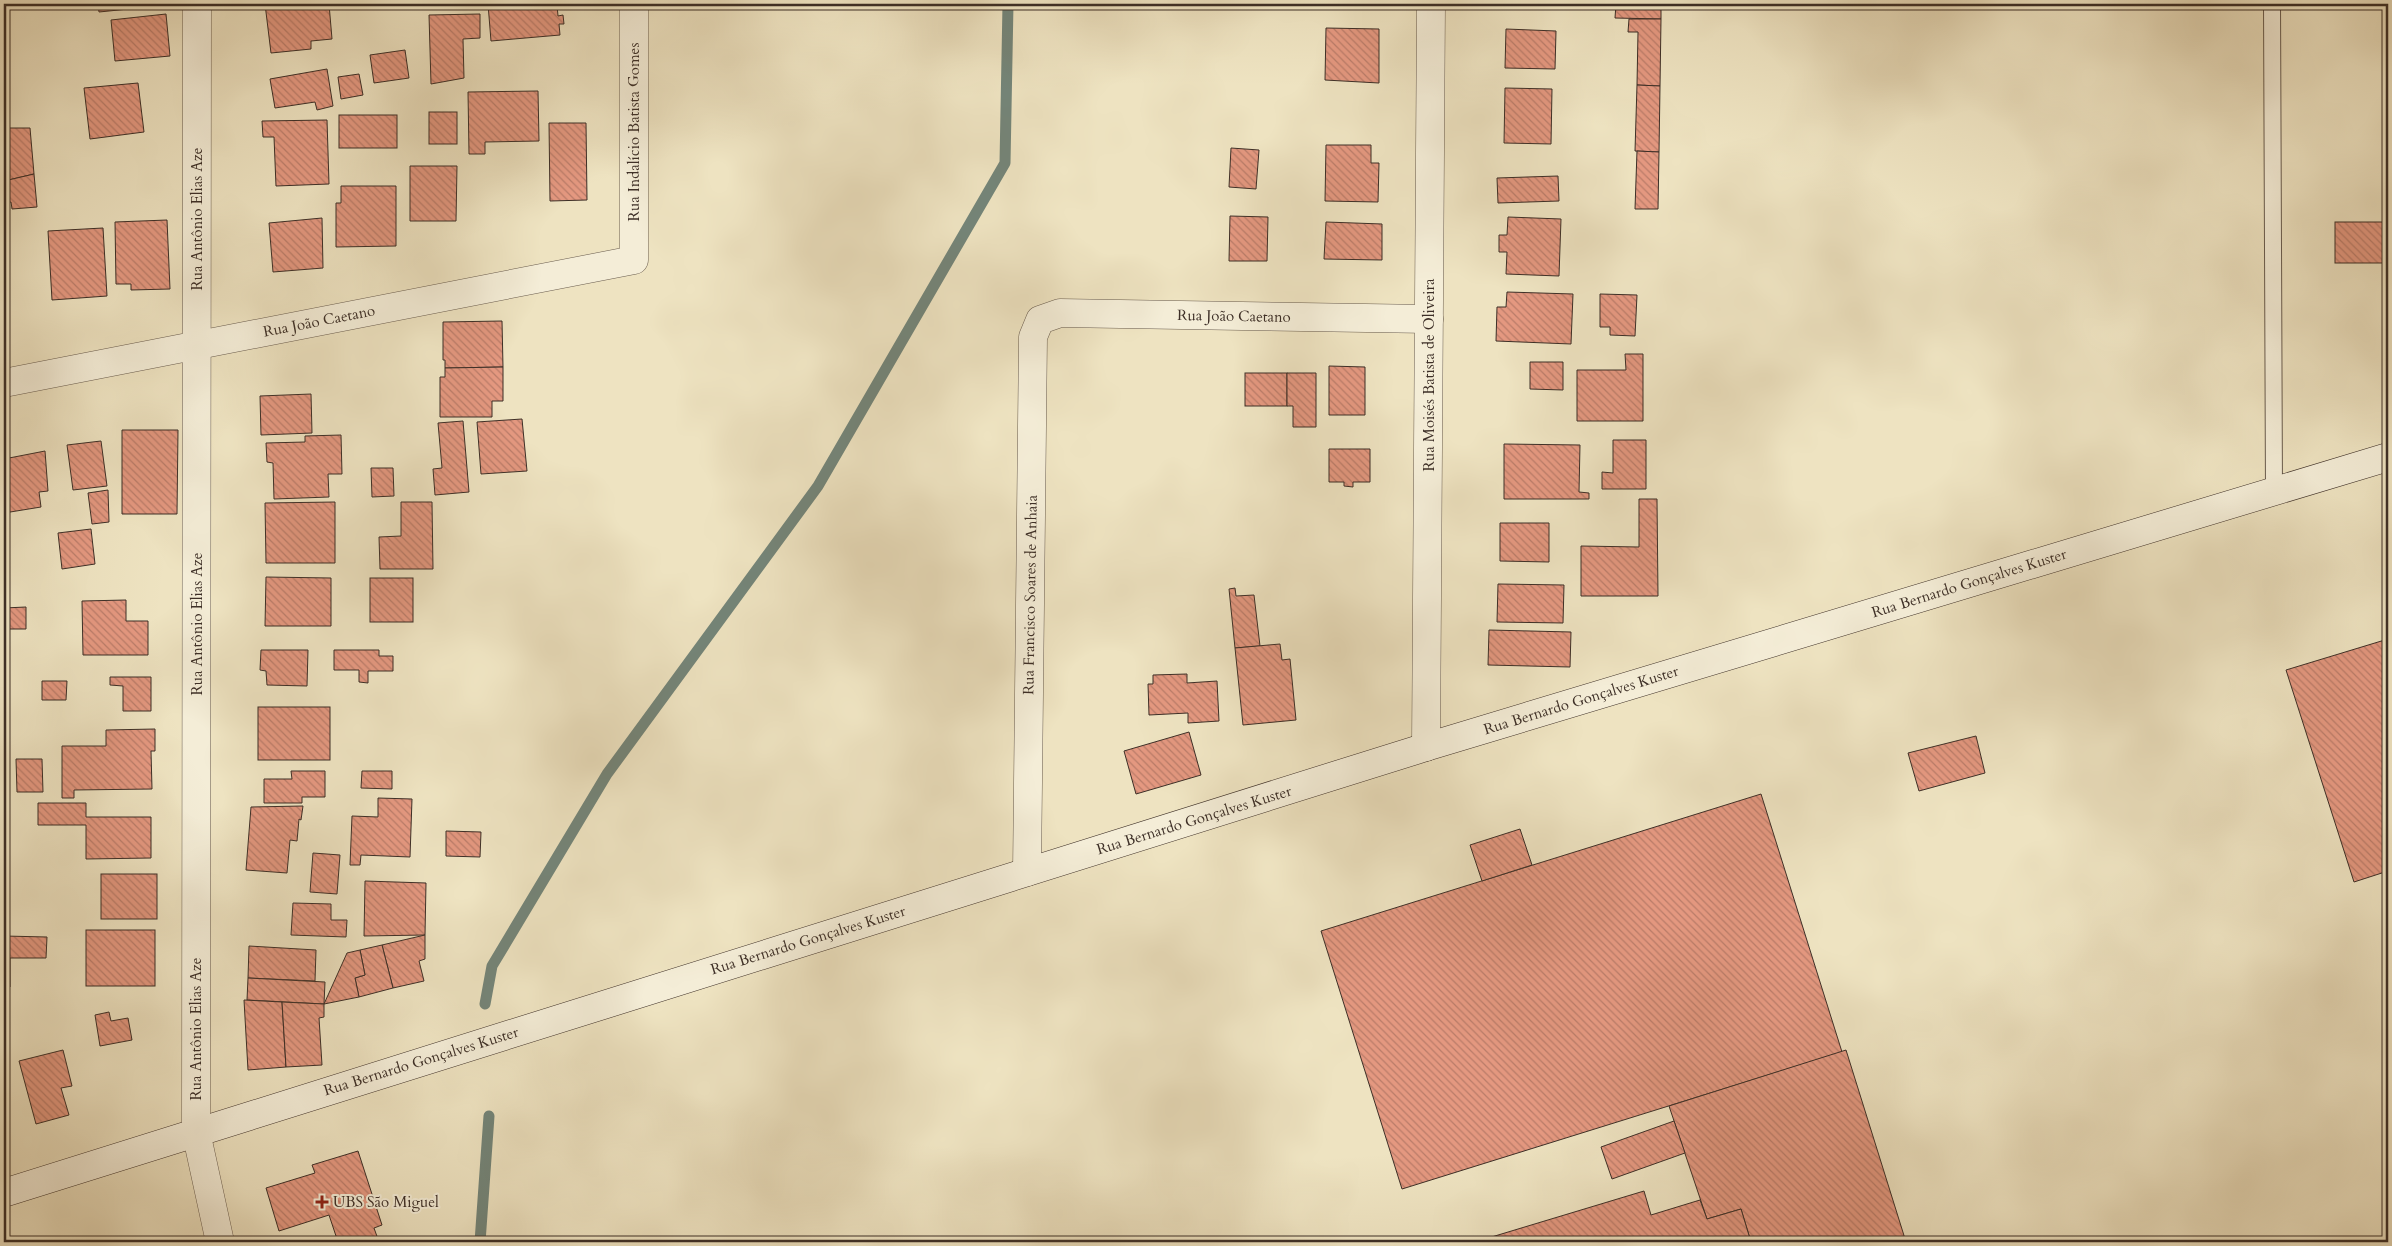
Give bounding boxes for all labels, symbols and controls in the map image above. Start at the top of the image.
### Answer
street label: Rua Indalício Batista Gomes [624,43,644,221]
street label: Rua Antônio Elias Aze [187,147,207,291]
street label: Rua Moisés Batista de Oliveira [1419,278,1439,471]
street label: Rua João Caetano [261,300,377,342]
street label: Rua João Caetano [1177,305,1291,327]
street label: Rua Francisco Soares de Anhaia [1018,494,1042,695]
street label: Rua Bernardo Gonçalves Kuster [1869,544,2069,622]
street label: Rua Antônio Elias Aze [187,552,207,696]
street label: Rua Bernardo Gonçalves Kuster [1481,661,1681,739]
street label: Rua Bernardo Gonçalves Kuster [1094,781,1294,859]
street label: Rua Bernardo Gonçalves Kuster [708,901,908,979]
street label: Rua Antônio Elias Aze [186,957,206,1101]
street label: Rua Bernardo Gonçalves Kuster [321,1022,521,1100]
place label: UBS São Miguel [333,1192,439,1212]
marker: UBS São Miguel [315,1195,329,1209]

